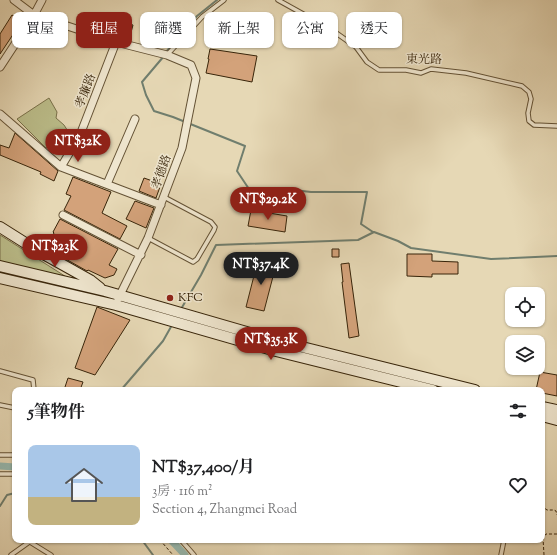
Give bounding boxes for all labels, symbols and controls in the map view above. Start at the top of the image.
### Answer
chip: 買屋 [12,12,68,48]
chip: 租屋 [76,12,132,48]
chip: 篩選 [140,12,196,48]
chip: 新上架 [204,12,274,48]
chip: 公寓 [282,12,338,48]
chip: 透天 [346,12,402,48]
street label: 東光路 [406,51,442,69]
street label: 孝廉路 [71,71,101,111]
pin: NT$32K [45,129,111,163]
text: NT$32K [54,133,102,151]
street label: 孝德路 [147,152,177,192]
pin: NT$29.2K [227,187,309,221]
text: NT$29.2K [239,191,297,209]
pin: NT$23K [22,234,88,268]
text: NT$23K [31,238,79,256]
pin: NT$37.4K [220,252,302,286]
text: NT$37.4K [233,256,289,274]
map controls [505,287,545,375]
button: locate [505,287,545,327]
place label: KFC [178,289,203,307]
marker: KFC [165,293,175,303]
pin: NT$35.3K [230,327,312,361]
text: NT$35.3K [244,331,298,349]
button: layers [505,335,545,375]
icon: filters [507,400,529,422]
text: 5筆物件 [28,401,85,425]
text: NT$37,400/月 [152,456,255,480]
icon: home [60,461,108,509]
icon: heart [507,474,529,496]
text: 3房 · 116 m² [152,483,212,501]
text: Section 4, Zhangmei Road [152,501,297,519]

